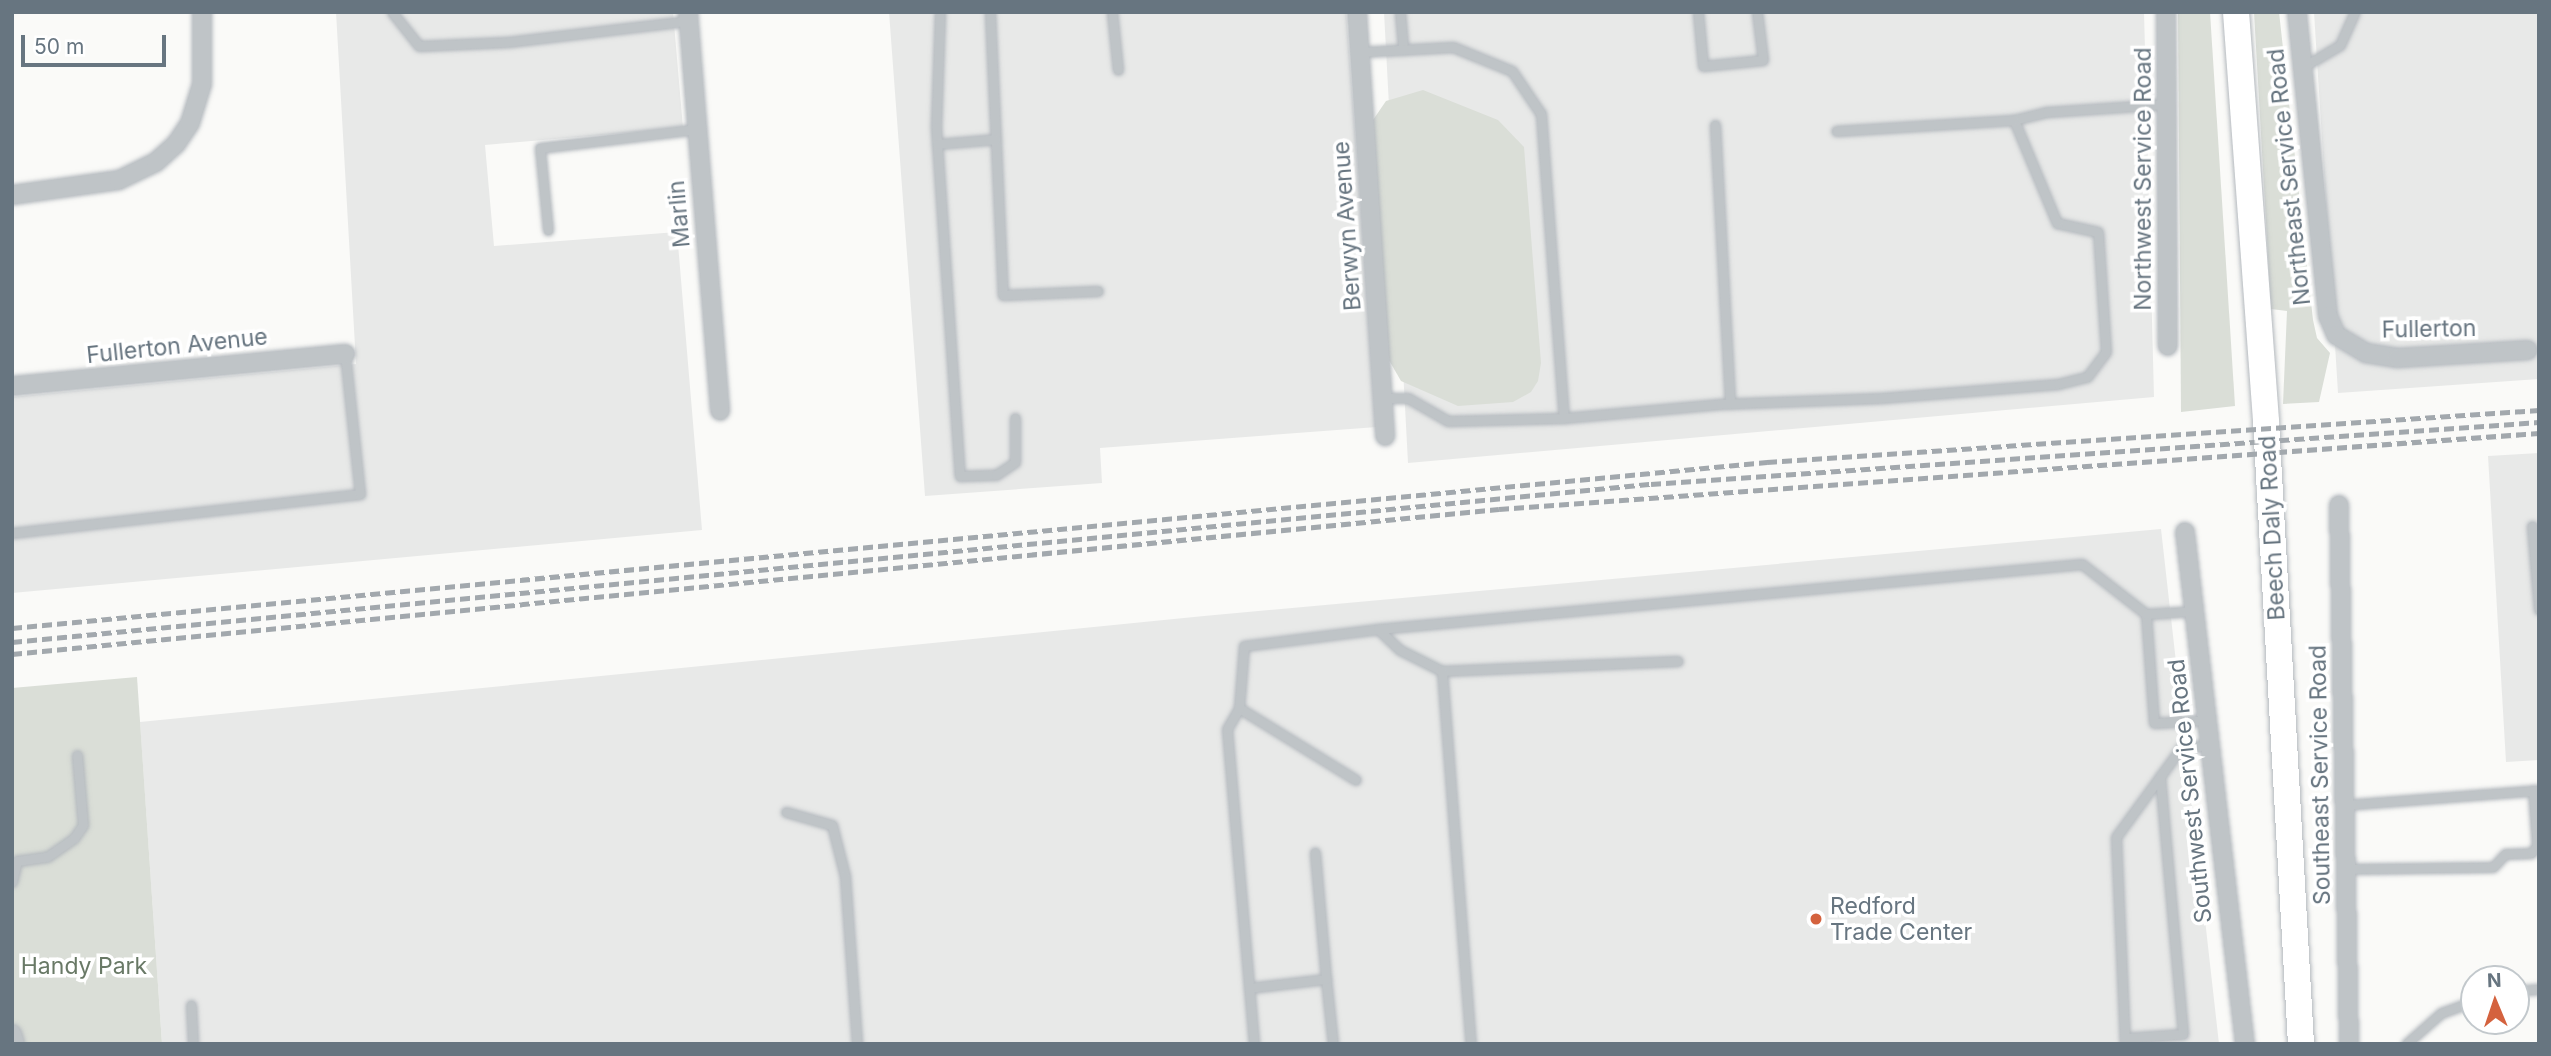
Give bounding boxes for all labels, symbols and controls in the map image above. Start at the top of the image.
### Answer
scale bar [24,21,170,65]
text: 50 m [34,34,84,59]
street label: Northwest Service Road [2129,47,2157,311]
street label: Northeast Service Road [2262,47,2316,307]
street label: Berwyn Avenue [1327,140,1367,312]
street label: Marlin [662,179,696,249]
street label: Fullerton [2381,314,2477,344]
street label: Fullerton Avenue [85,323,269,369]
street label: Beech Daly Road [2253,435,2291,621]
street label: Southeast Service Road [2304,645,2336,905]
street label: Southwest Service Road [2162,658,2218,924]
place label: Redford Trade Center [1830,892,1972,946]
marker: Redford Trade Center [1808,911,1824,927]
park label: Handy Park [21,952,147,980]
north arrow [2460,965,2530,1035]
text: N [2487,969,2502,992]

